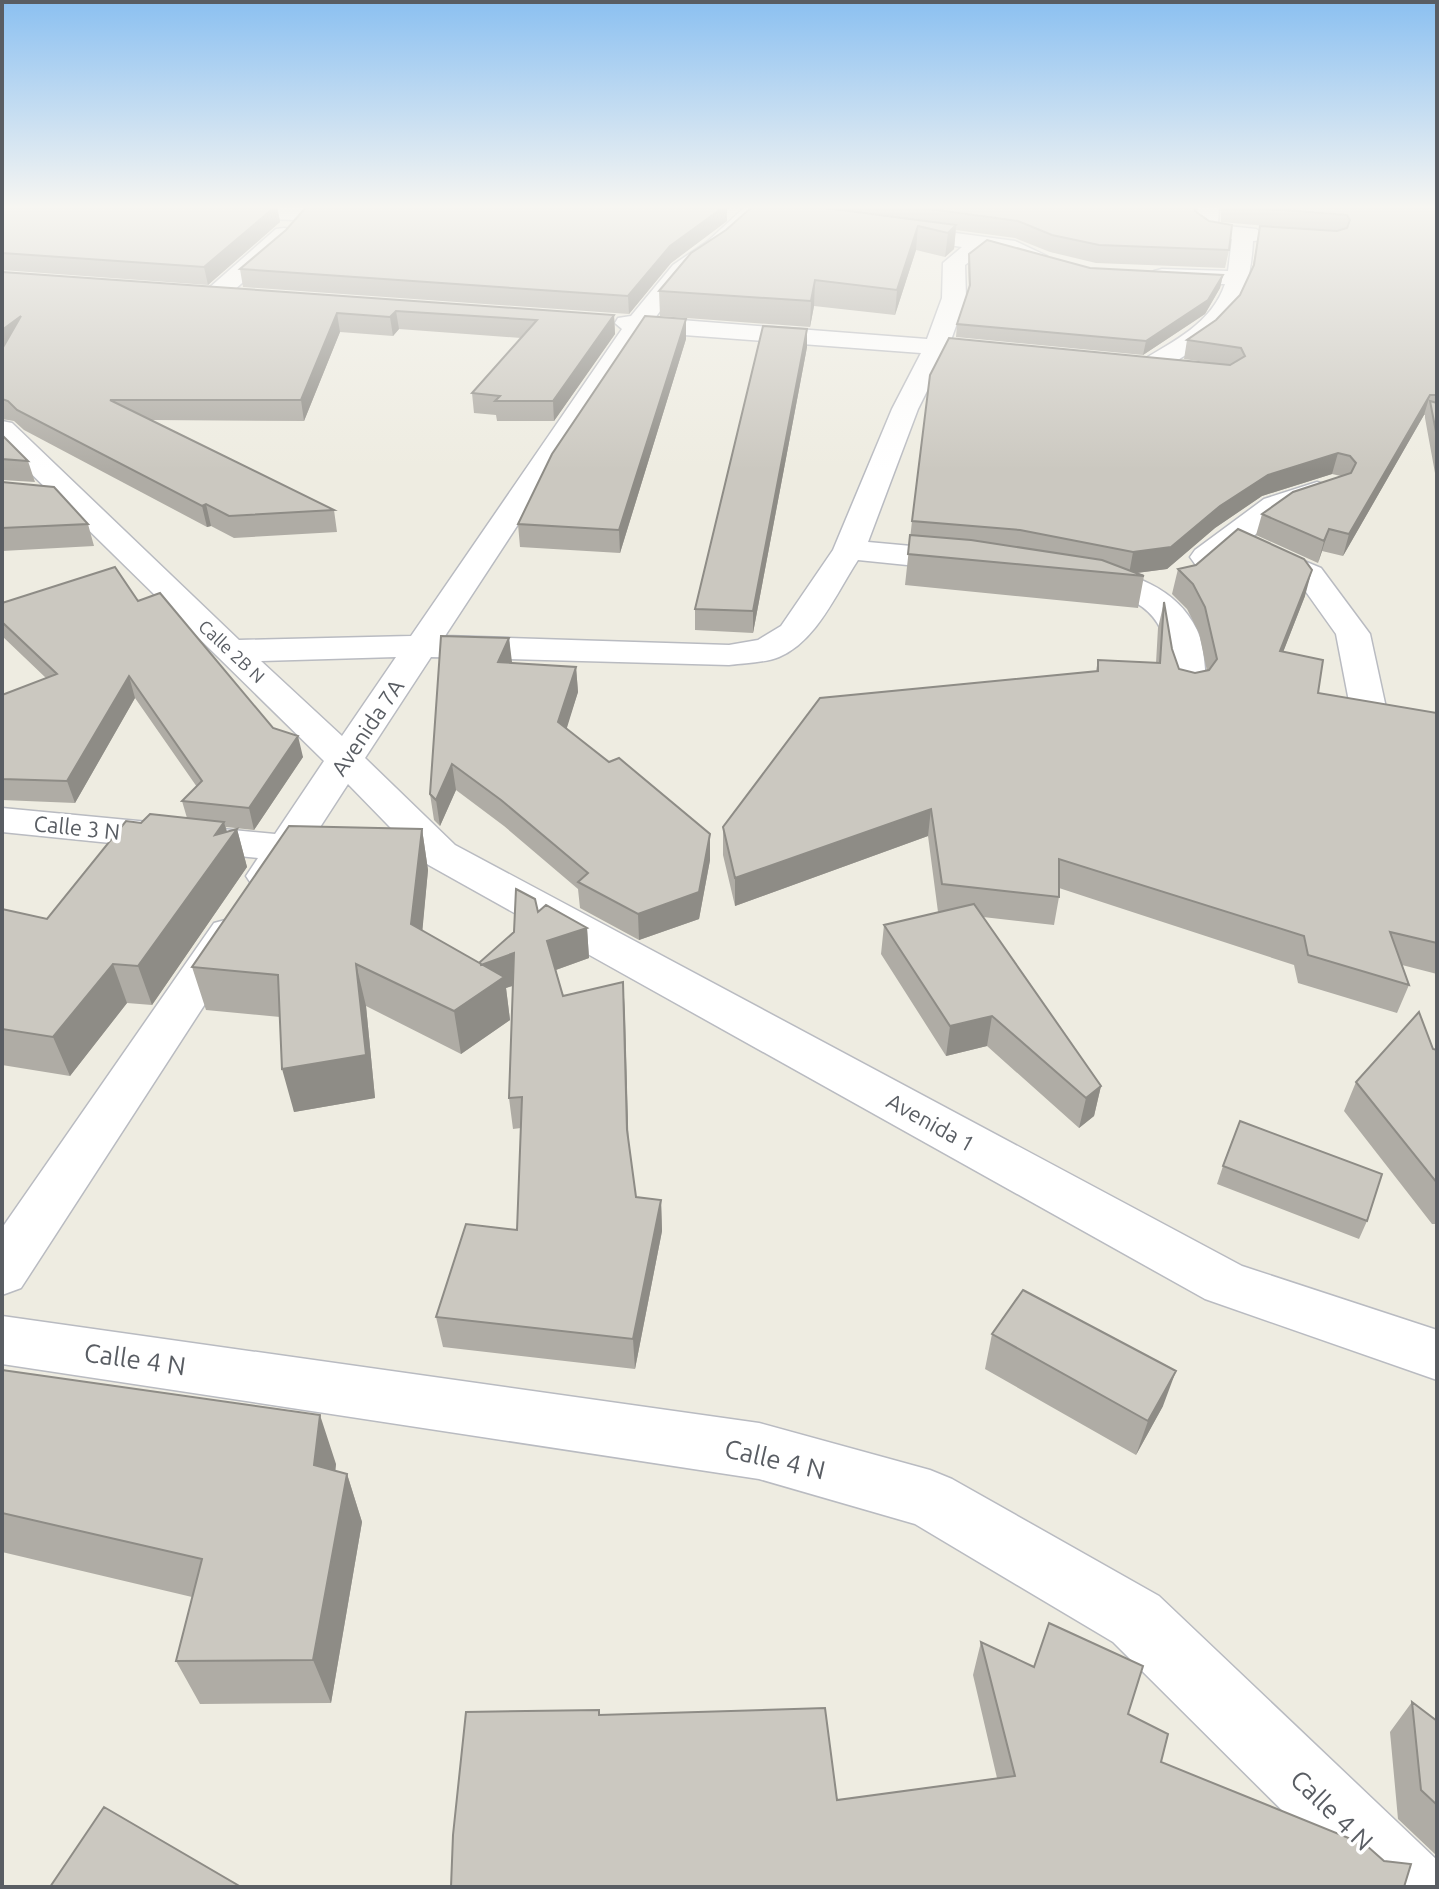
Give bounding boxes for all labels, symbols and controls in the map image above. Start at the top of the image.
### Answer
street label: Calle 2B N [195,616,269,686]
street label: Avenida 7A [326,674,409,780]
street label: Calle 3 N [33,810,121,844]
street label: Avenida 1 [883,1088,979,1156]
street label: Calle 4 N [82,1338,188,1380]
street label: Calle 4 N [722,1433,828,1485]
street label: Calle 4 N [1285,1764,1379,1856]

